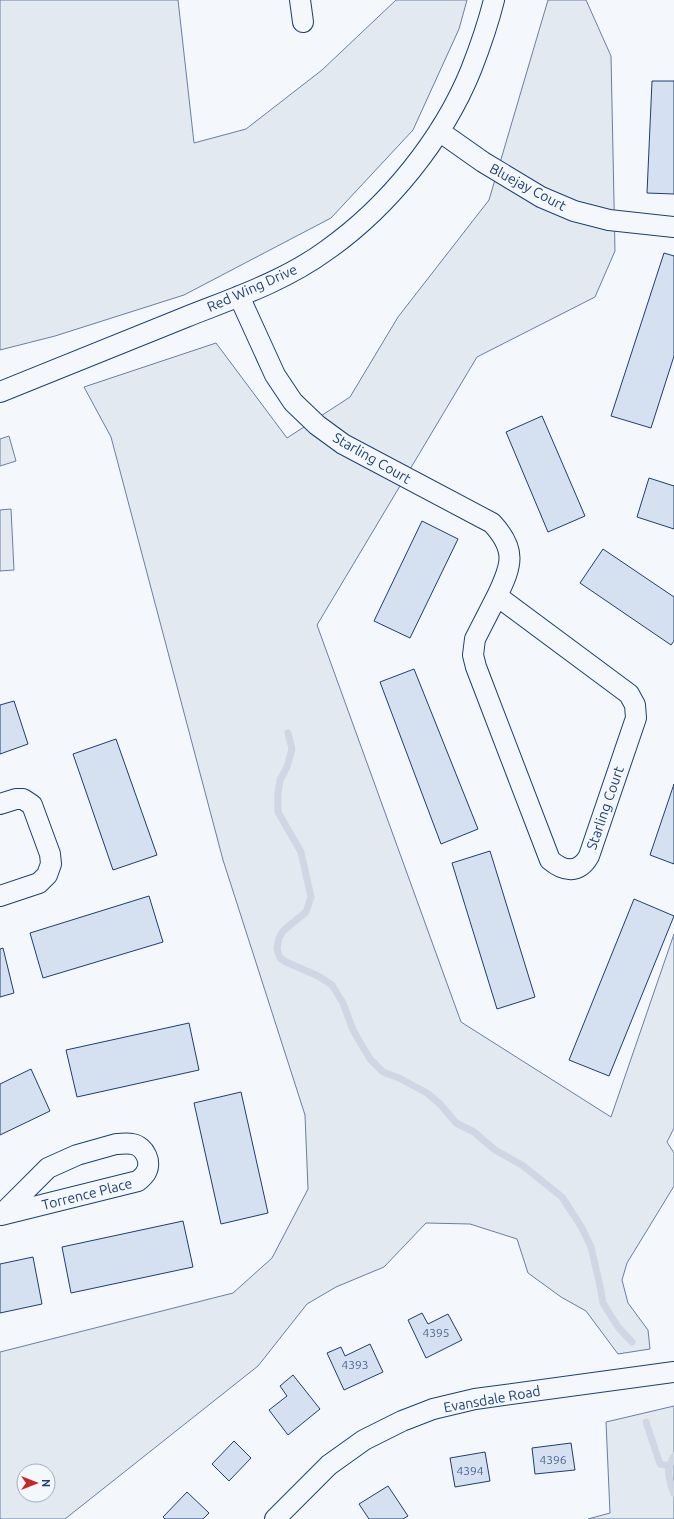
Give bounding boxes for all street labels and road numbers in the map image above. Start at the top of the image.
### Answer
street label: Bluejay Court [487,160,569,214]
street label: Red Wing Drive [205,261,299,315]
street label: Starling Court [330,429,414,487]
street label: Starling Court [583,764,627,852]
street label: Torrence Place [40,1175,134,1213]
street label: Evansdale Road [442,1383,542,1415]

